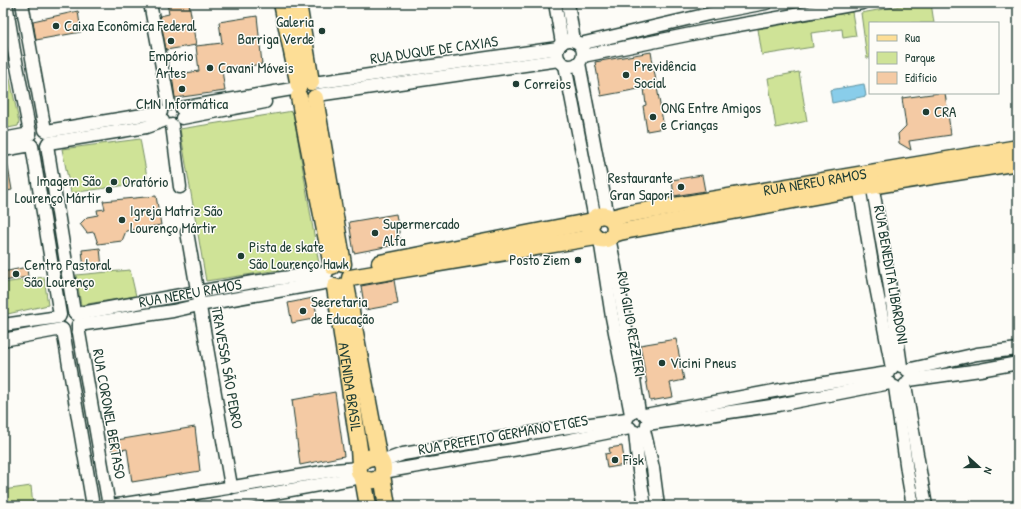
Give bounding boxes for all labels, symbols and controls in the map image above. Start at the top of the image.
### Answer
place label: Galeria Barriga Verde [238,11,314,49]
place label: Caixa Econômica Federal [64,15,197,36]
marker: Caixa Econômica Federal [51,21,61,31]
legend [869,22,999,94]
marker: Galeria Barriga Verde [317,26,327,36]
text: Rua [905,29,920,46]
street label: RUA DUQUE DE CAXIAS [369,30,499,69]
marker: Empório Artes [166,36,176,46]
place label: Empório Artes [149,45,193,83]
text: Parque [905,49,935,66]
place label: Previdência Social [634,55,696,93]
place label: Cavani Móveis [218,57,294,78]
marker: Cavani Móveis [205,63,215,73]
text: Edifício [905,69,937,86]
marker: Previdência Social [621,70,631,80]
place label: Correios [524,73,571,94]
marker: Correios [511,79,521,89]
marker: CMN Informática [177,84,187,94]
place label: CMN Informática [136,93,228,114]
place label: ONG Entre Amigos e Crianças [661,97,761,135]
place label: CRA [934,101,957,122]
marker: CRA [921,107,931,117]
marker: ONG Entre Amigos e Crianças [648,112,658,122]
street label: RUA NEREU RAMOS [762,163,868,201]
place label: Restaurante Gran Sapori [608,167,673,205]
place label: Imagem São Lourenço Mártir [15,170,101,208]
place label: Oratório [122,171,168,192]
marker: Oratório [109,177,119,187]
marker: Restaurante Gran Sapori [676,182,686,192]
marker: Imagem São Lourenço Mártir [104,185,114,195]
place label: Igreja Matriz São Lourenço Mártir [130,200,223,238]
street label: RUA BENEDITA LIBARDONI [869,204,914,346]
place label: Supermercado Alfa [383,213,460,251]
marker: Igreja Matriz São Lourenço Mártir [117,215,127,225]
marker: Supermercado Alfa [370,228,380,238]
place label: Pista de skate São Lourenço Hawk [249,236,349,274]
place label: Posto Ziem [509,249,570,270]
marker: Pista de skate São Lourenço Hawk [236,251,246,261]
place label: Centro Pastoral São Lourenço [24,254,111,292]
marker: Posto Ziem [573,255,583,265]
marker: Centro Pastoral São Lourenço [11,269,21,279]
street label: RUA GILIO REZZIERI [612,270,651,378]
street label: RUA NEREU RAMOS [137,273,243,312]
place label: Secretaria de Educação [311,291,374,329]
street label: TRAVESSA SÃO PEDRO [206,306,249,430]
marker: Secretaria de Educação [298,306,308,316]
street label: AVENIDA BRASIL [333,341,367,433]
street label: RUA CORONEL BERTASO [88,347,131,481]
place label: Vicini Pneus [670,352,737,373]
marker: Vicini Pneus [657,358,667,368]
street label: RUA PREFEITO GERMANO ETGES [416,409,590,460]
north arrow [959,447,999,487]
place label: Fisk [622,449,644,470]
marker: Fisk [610,455,620,465]
text: N [981,465,996,476]

